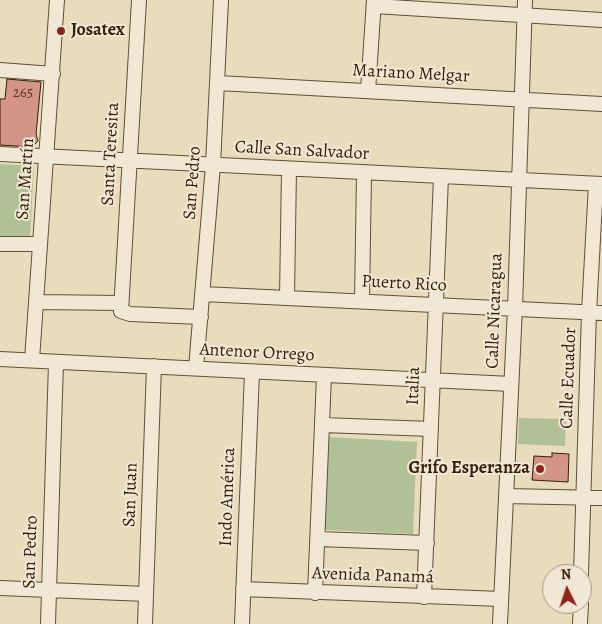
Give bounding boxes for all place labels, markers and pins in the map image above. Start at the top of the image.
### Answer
place label: Josatex [71,20,125,42]
marker: Josatex [55,25,67,37]
place label: Grifo Esperanza [409,458,530,480]
marker: Grifo Esperanza [534,463,546,475]

